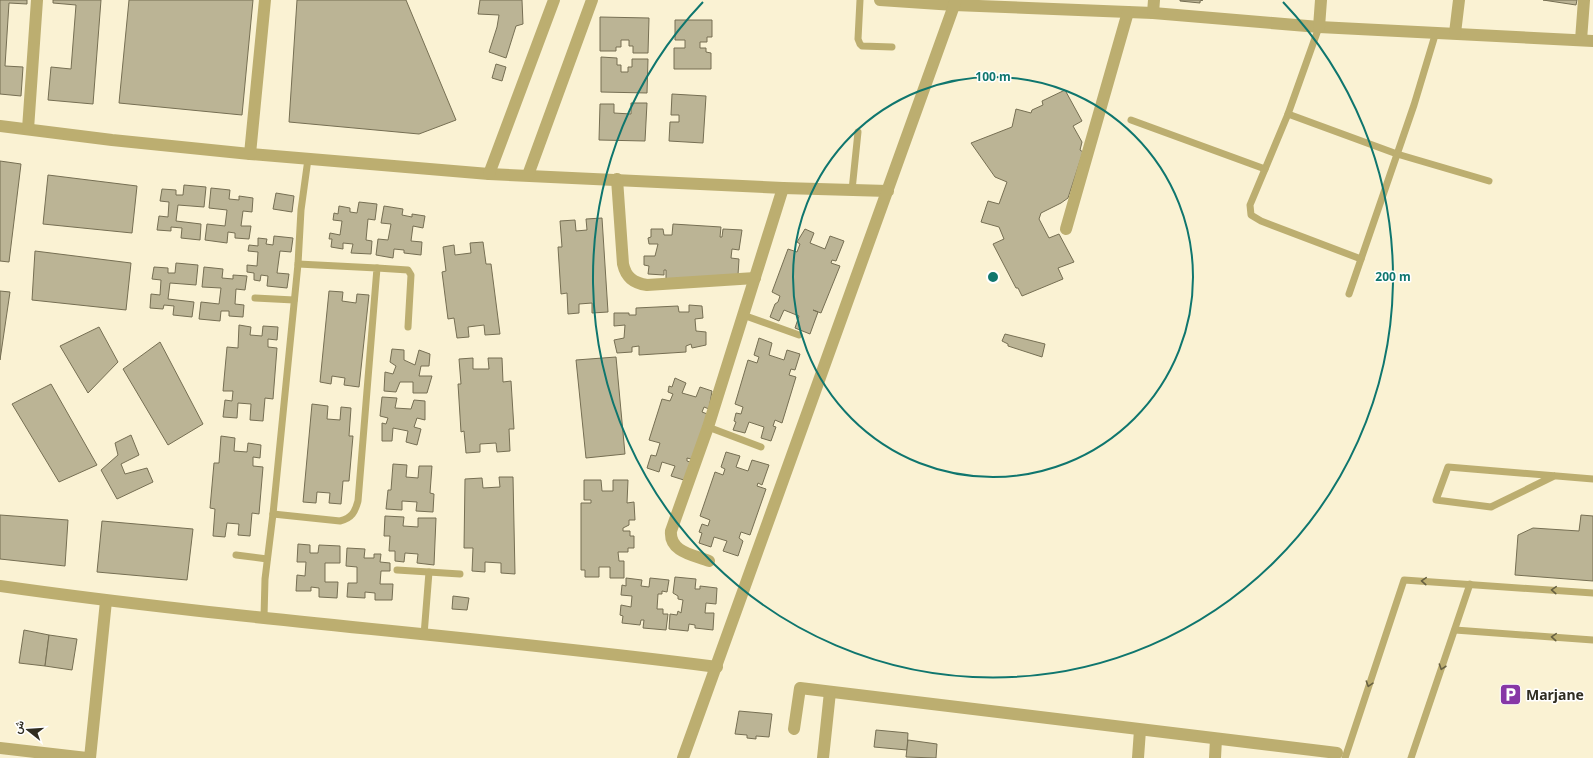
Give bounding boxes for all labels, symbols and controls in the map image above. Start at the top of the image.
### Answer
text: 100 m [975,68,1011,85]
text: 200 m [1375,268,1411,285]
centre of rings [986,270,1000,284]
one-way arrow [1421,577,1427,586]
one-way arrow [1551,586,1557,595]
one-way arrow [1551,633,1557,642]
one-way arrow [1438,663,1447,670]
one-way arrow [1366,680,1374,687]
parking icon: Marjane [1497,681,1523,707]
place label: Marjane [1526,685,1584,704]
north arrow [8,710,48,750]
text: ش [9,718,27,735]

